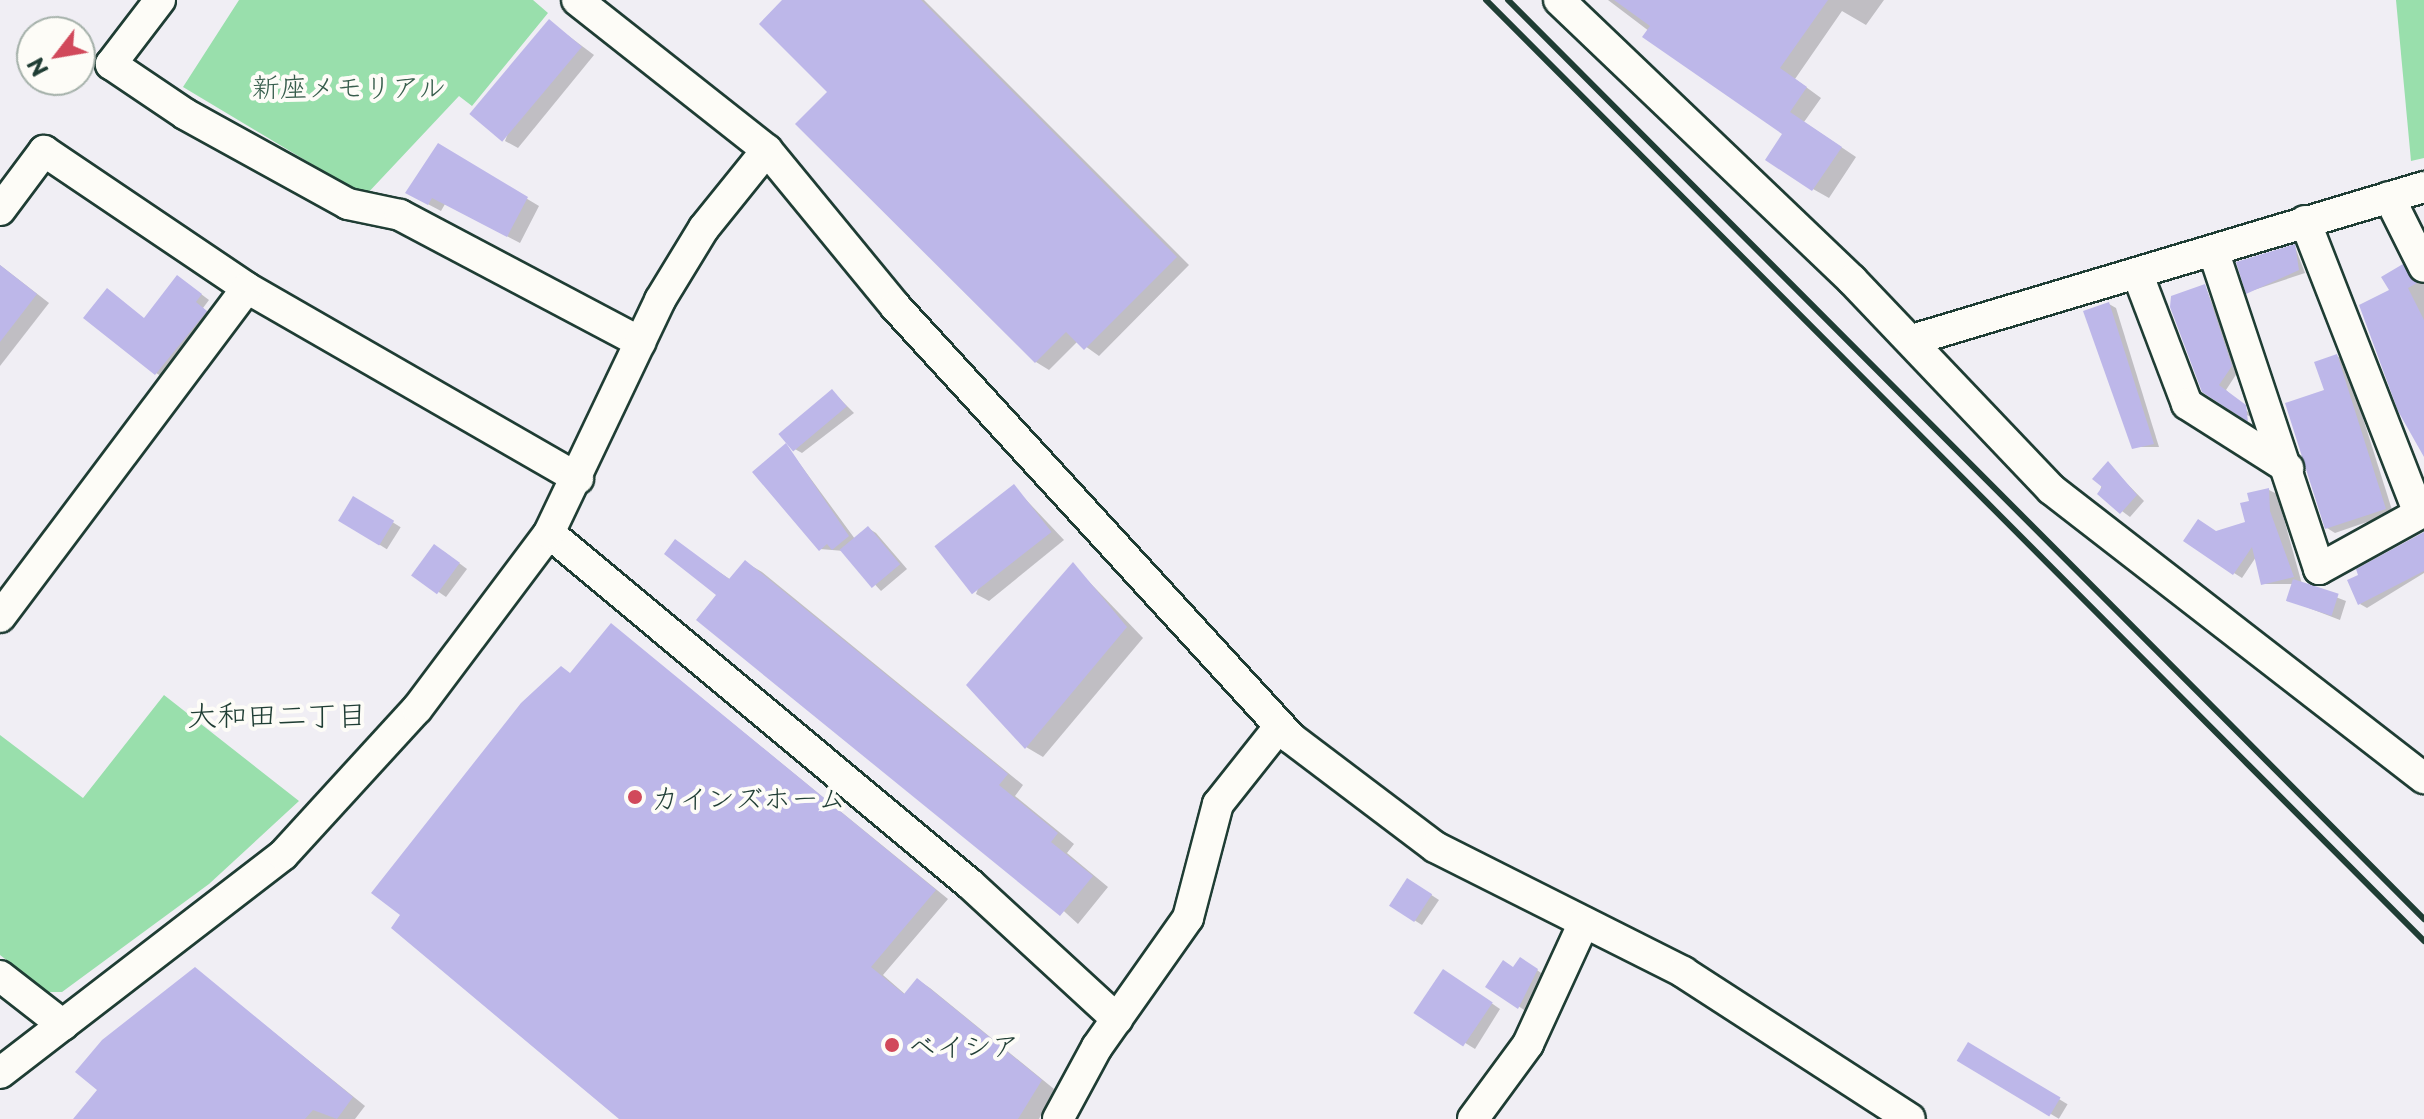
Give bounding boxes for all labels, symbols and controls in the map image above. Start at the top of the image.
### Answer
north arrow [16,16,96,96]
text: N [18,52,55,84]
park label: 新座メモリアル [251,69,447,103]
district label: 大和田二丁目 [187,696,367,732]
place label: カインズホーム [651,780,847,814]
marker: カインズホーム [626,788,644,806]
place label: ベイシア [908,1028,1020,1062]
marker: ベイシア [883,1036,901,1054]

